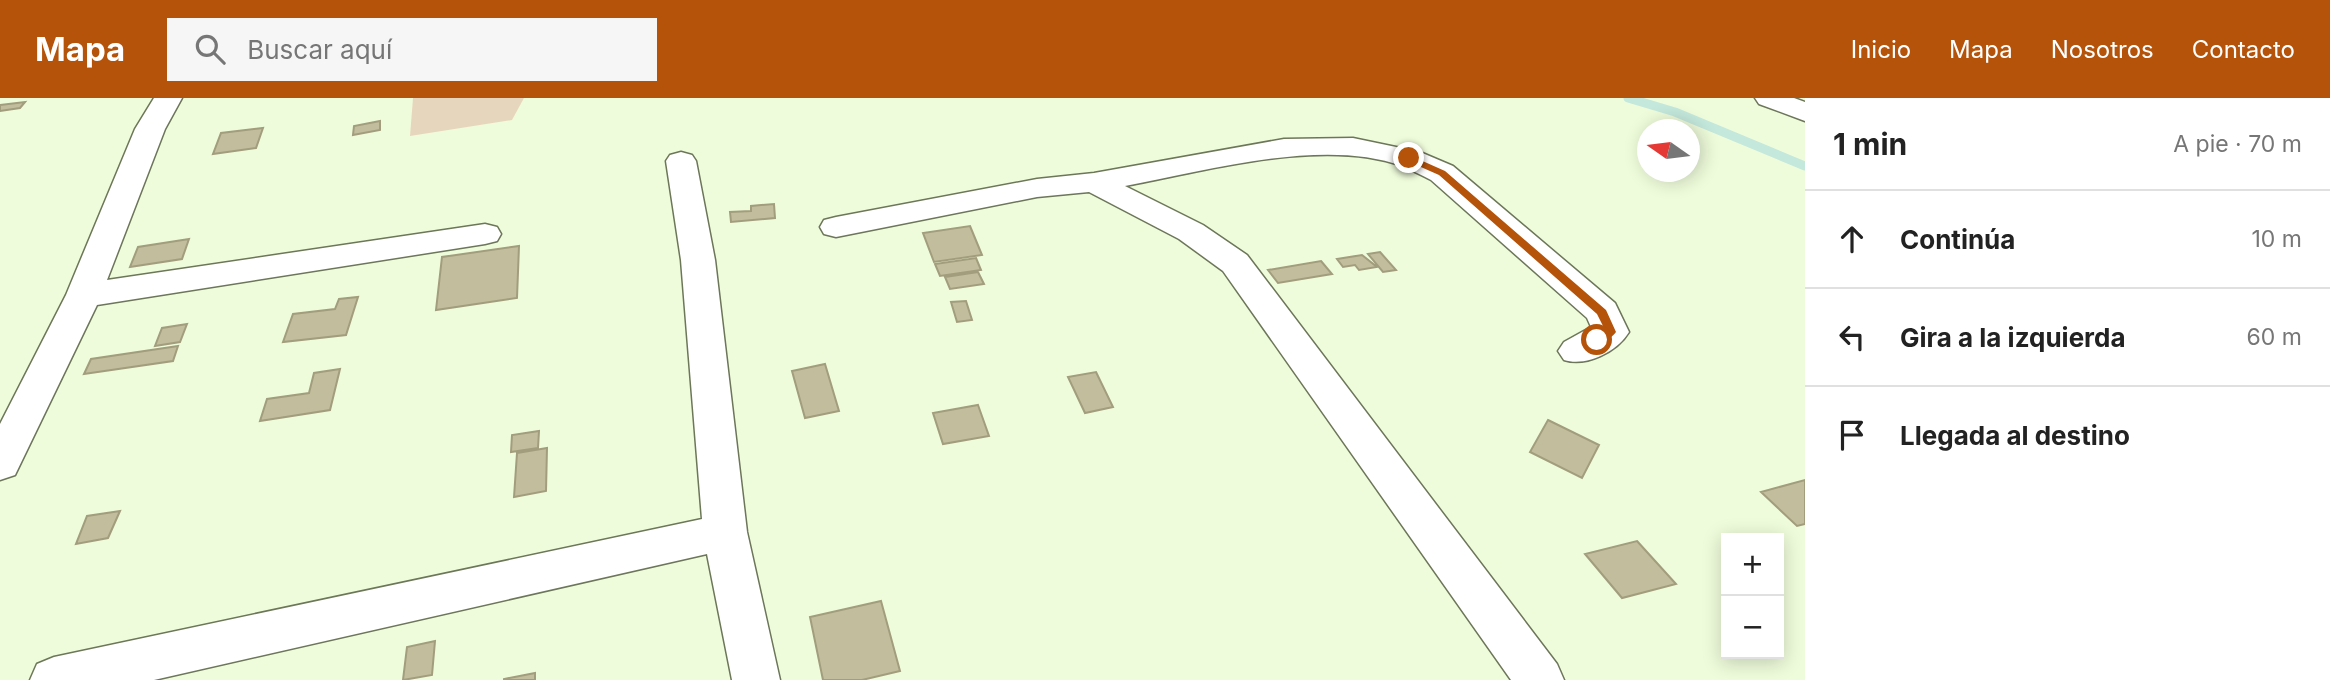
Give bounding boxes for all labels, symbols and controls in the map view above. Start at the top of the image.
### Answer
search box [167,18,657,81]
text: Mapa [35,29,125,69]
icon: search [191,30,229,68]
text: Buscar aquí [247,34,392,65]
text: Inicio [1851,35,1911,64]
text: Mapa [1949,35,2013,64]
text: Nosotros [2051,35,2154,64]
text: Contacto [2192,35,2295,64]
north arrow [1637,119,1700,182]
text: 1 min [1833,126,1907,162]
text: A pie · 70 m [2173,130,2302,158]
route end [1393,142,1424,173]
icon: ahead [1833,220,1871,258]
text: Continúa [1900,224,2015,255]
text: 10 m [2252,225,2302,253]
icon: left [1833,318,1871,356]
text: Gira a la izquierda [1900,322,2126,353]
text: 60 m [2247,323,2302,351]
route start [1581,324,1612,355]
icon: arrive [1833,416,1871,454]
text: Llegada al destino [1900,420,2130,451]
map controls [1721,533,1784,659]
button: + [1721,533,1784,596]
button: − [1721,596,1784,659]

